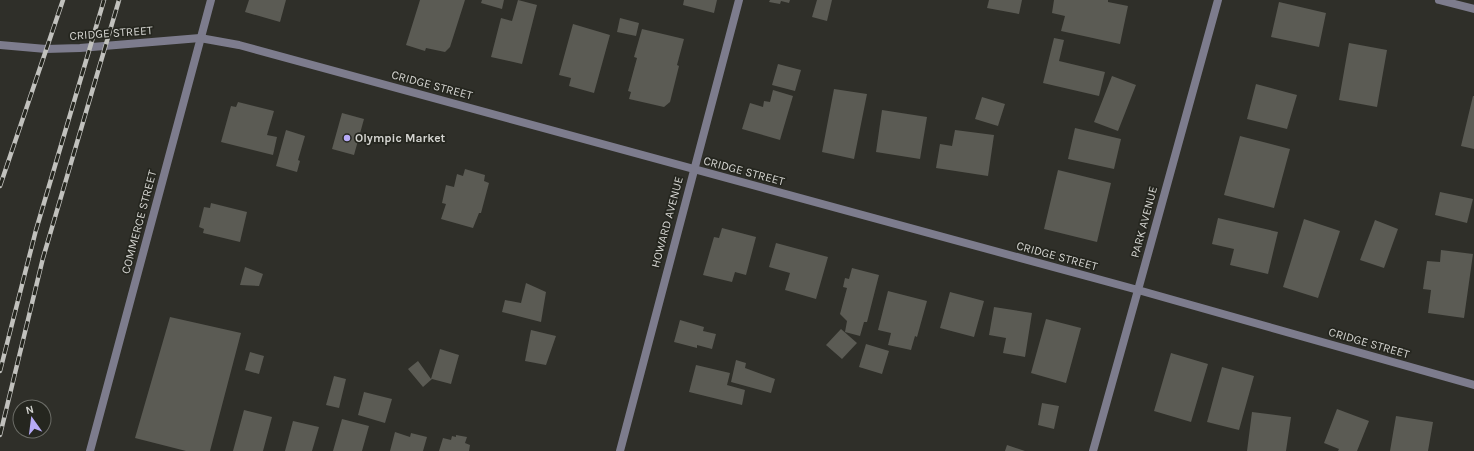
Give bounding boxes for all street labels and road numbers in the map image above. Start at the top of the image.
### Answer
street label: CRIDGE STREET [69,23,153,43]
street label: CRIDGE STREET [390,67,474,103]
street label: CRIDGE STREET [702,153,786,189]
street label: COMMERCE STREET [118,169,160,275]
street label: HOWARD AVENUE [648,175,686,269]
street label: PARK AVENUE [1128,185,1160,259]
street label: CRIDGE STREET [1015,238,1099,274]
street label: CRIDGE STREET [1327,325,1411,361]

